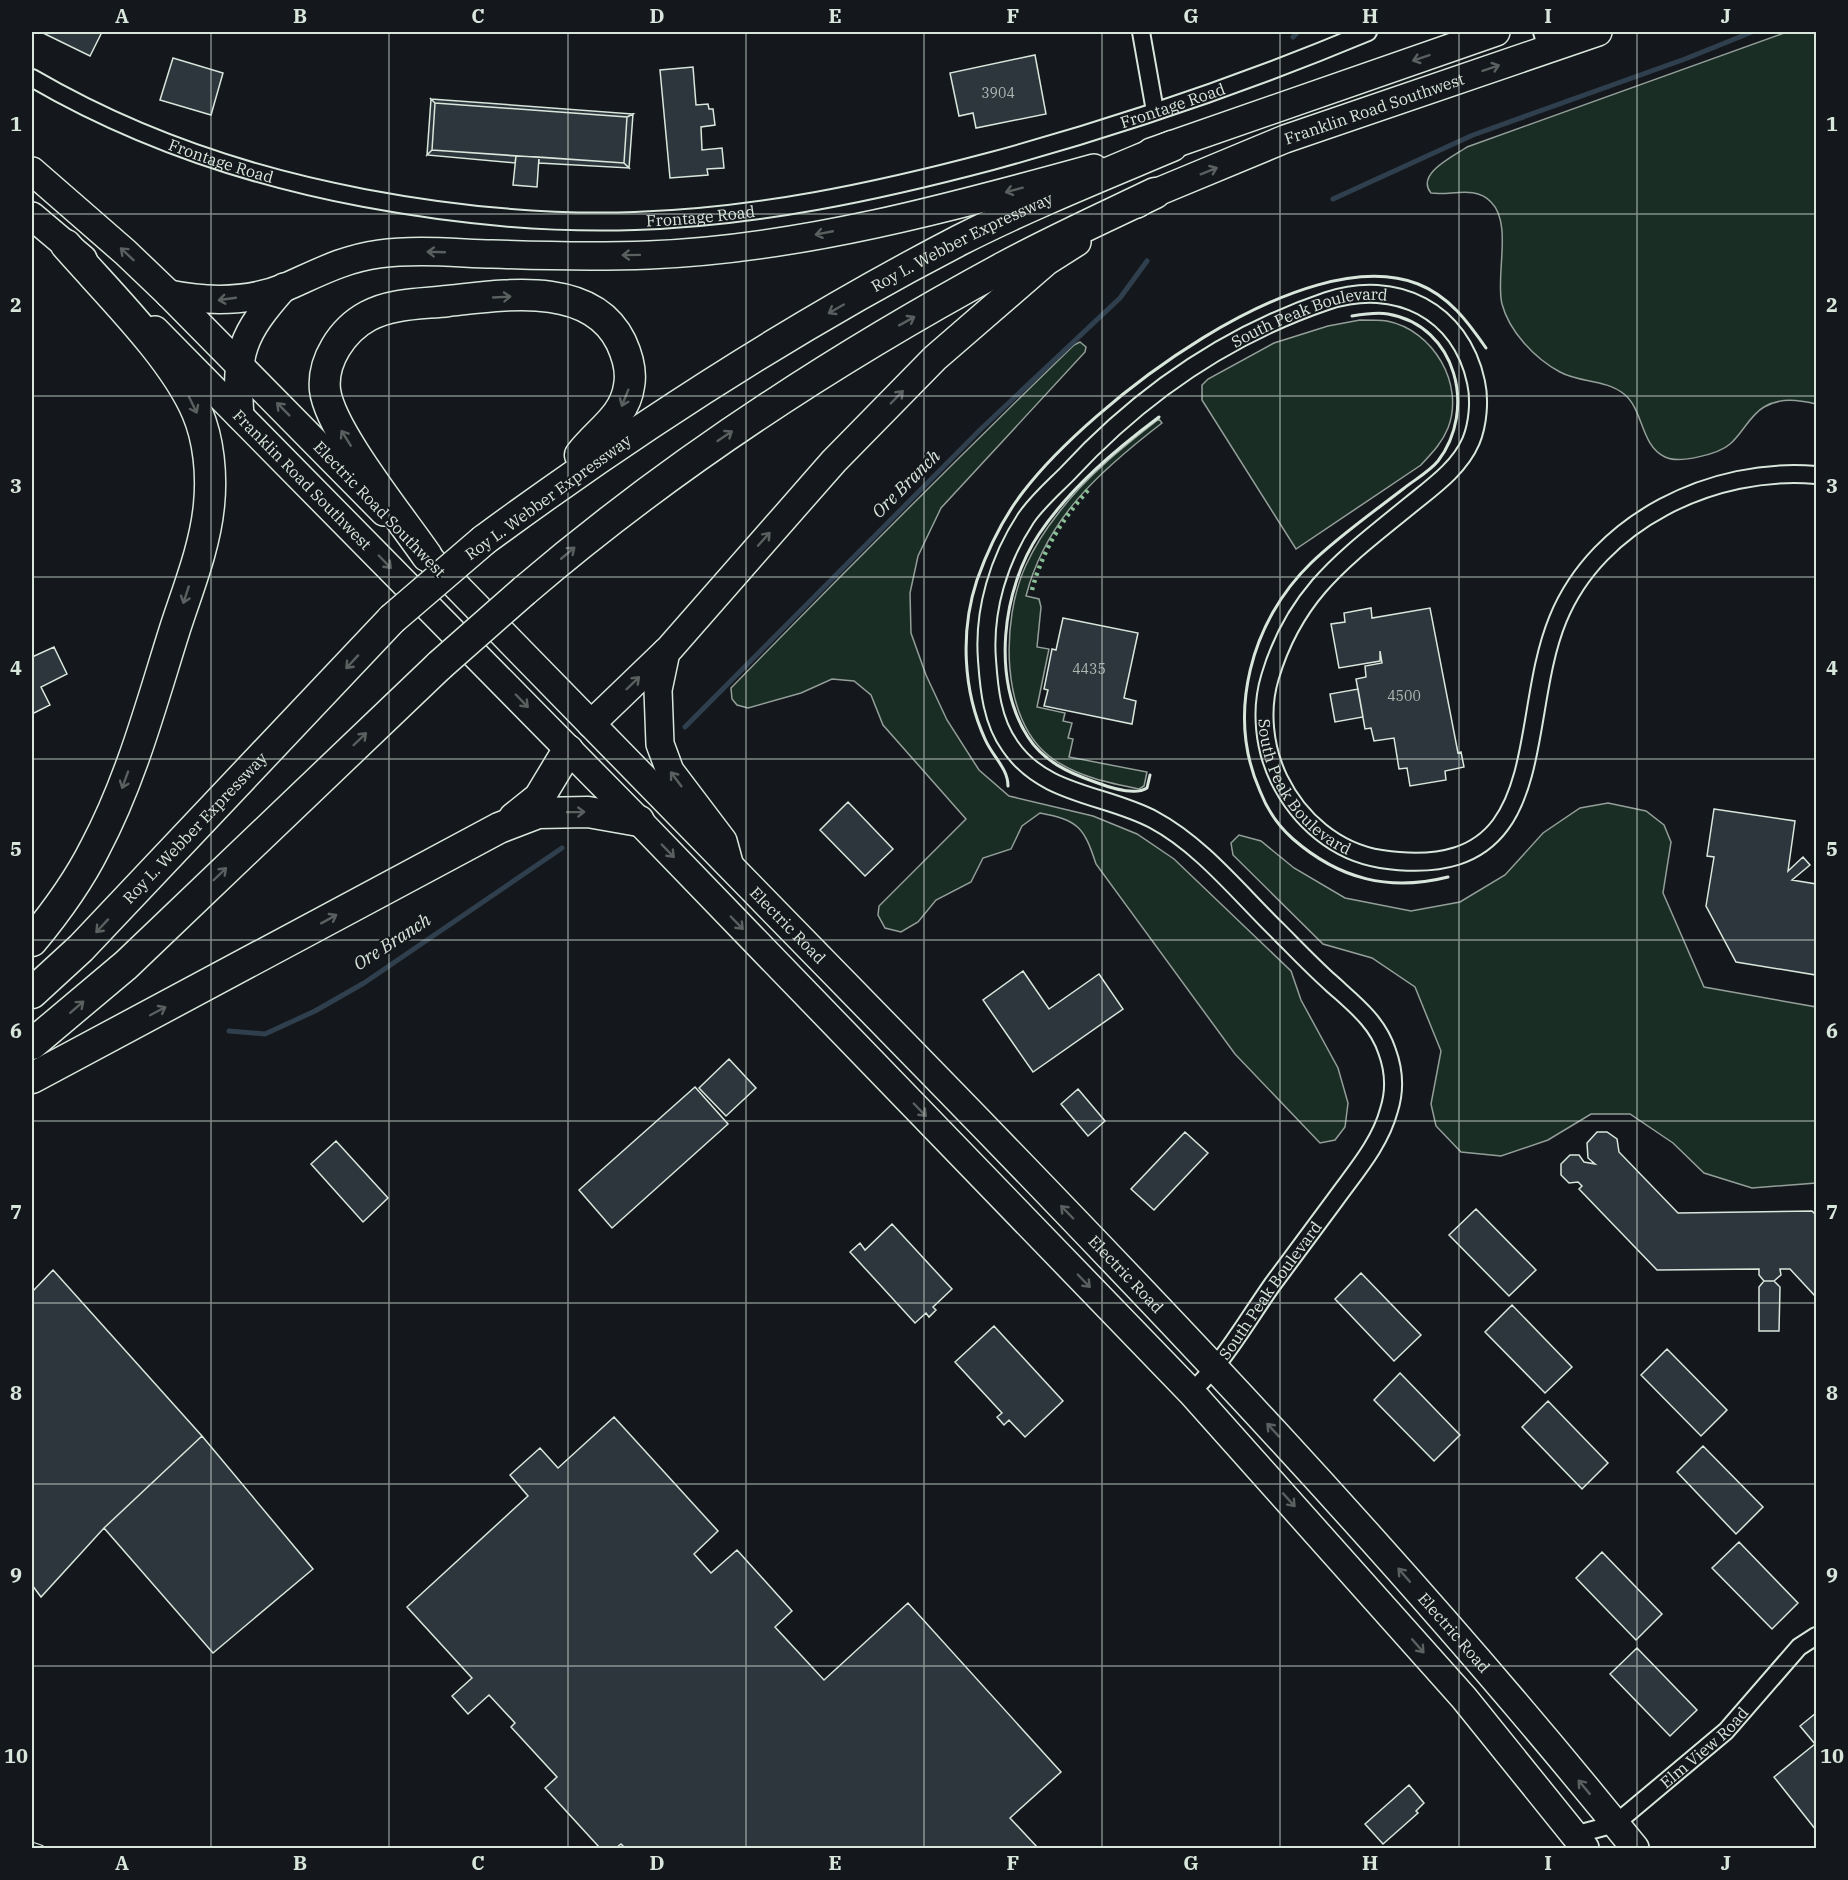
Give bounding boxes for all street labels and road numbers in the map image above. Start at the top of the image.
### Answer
street label: Franklin Road Southwest [1281,68,1467,149]
street label: Frontage Road [1118,78,1228,132]
street label: Frontage Road [166,134,276,187]
street label: Roy L. Webber Expressway [867,188,1056,296]
street label: Frontage Road [646,201,757,231]
street label: South Peak Boulevard [1228,284,1389,352]
street label: Franklin Road Southwest [229,405,376,554]
street label: Roy L. Webber Expressway [461,430,635,564]
street label: Electric Road Southwest [310,437,450,581]
street label: South Peak Boulevard [1254,718,1355,859]
street label: Roy L. Webber Expressway [118,748,271,908]
street label: Electric Road [746,882,830,968]
street label: South Peak Boulevard [1214,1217,1326,1364]
street label: Electric Road [1084,1231,1168,1317]
street label: Electric Road [1414,1588,1495,1677]
street label: Elm View Road [1656,1702,1753,1792]

